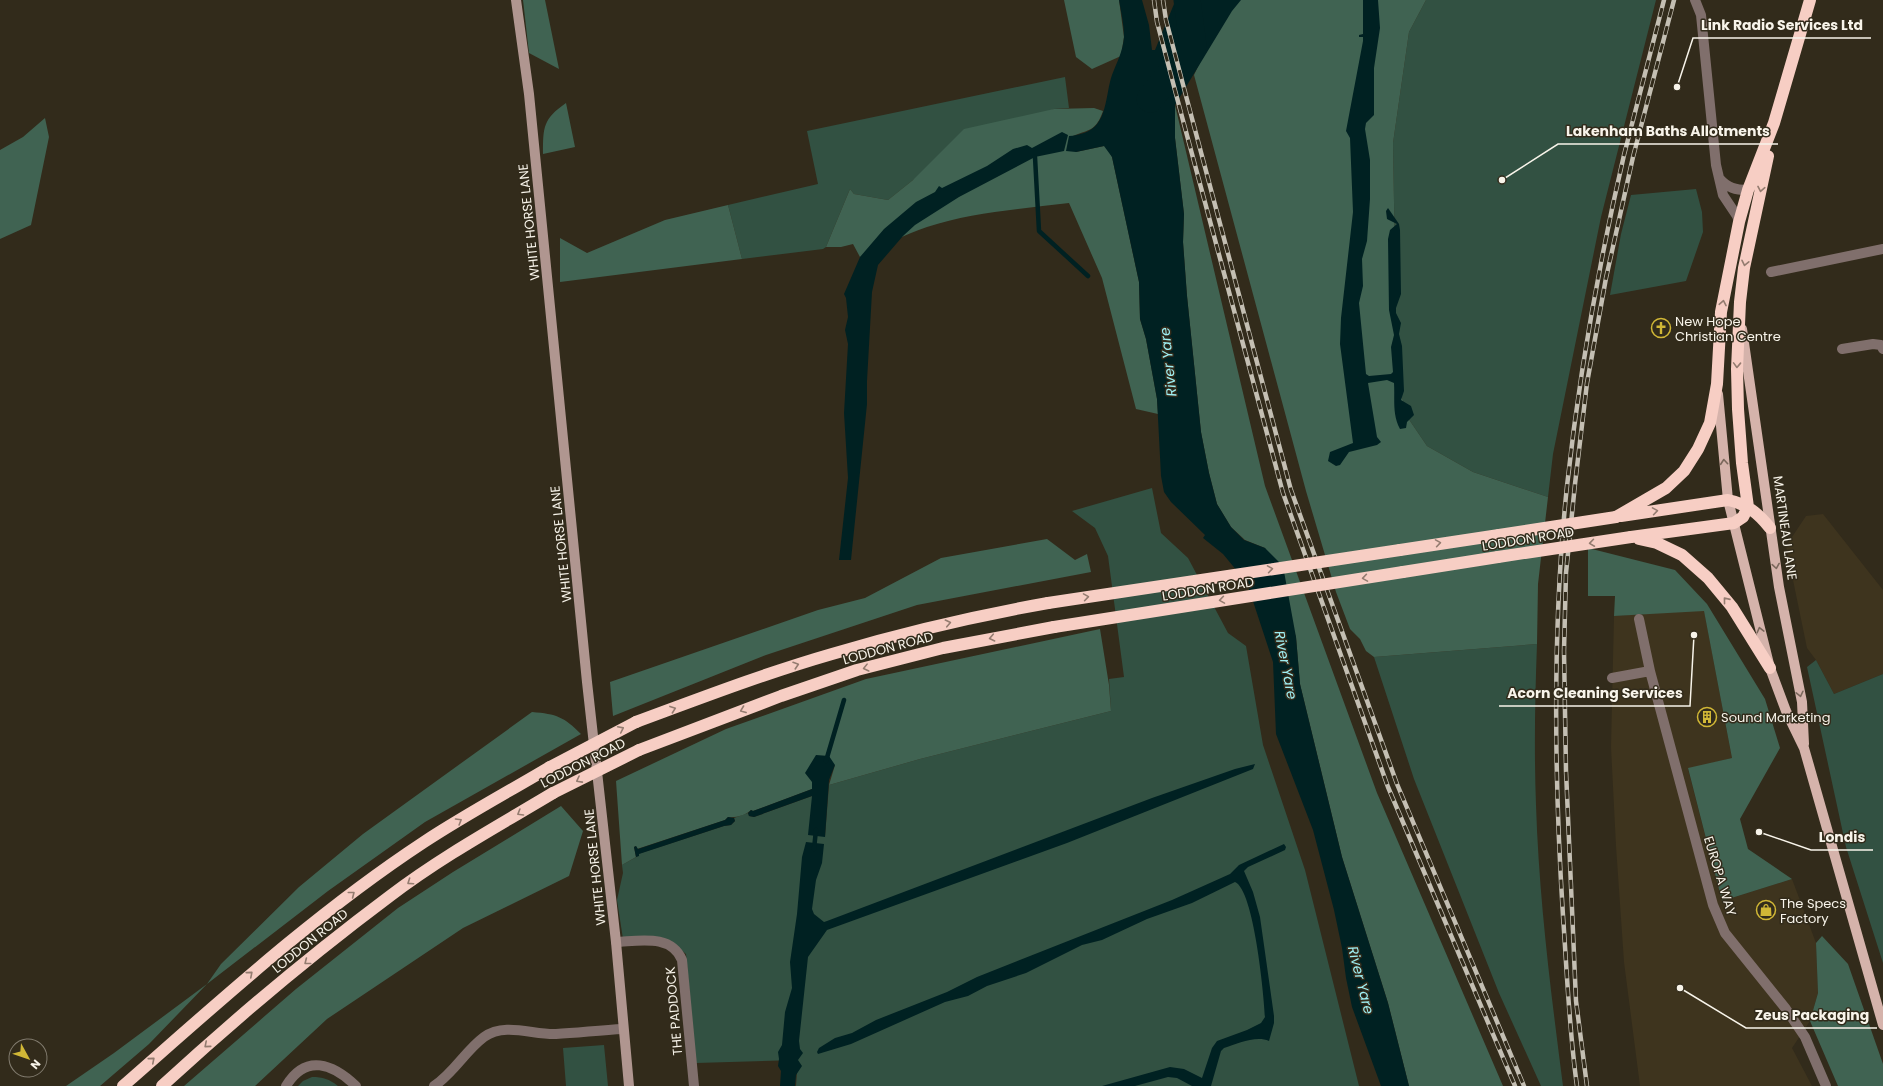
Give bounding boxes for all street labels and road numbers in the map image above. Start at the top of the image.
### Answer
street label: WHITE HORSE LANE [513,163,545,281]
street label: MARTINEAU LANE [1768,475,1802,581]
street label: WHITE HORSE LANE [545,485,577,603]
street label: LODDON ROAD [1481,522,1575,556]
street label: LODDON ROAD [1161,572,1255,606]
street label: LODDON ROAD [841,627,935,669]
street label: LODDON ROAD [537,733,629,793]
street label: WHITE HORSE LANE [579,808,611,926]
street label: EUROPA WAY [1699,834,1741,919]
street label: LODDON ROAD [268,904,352,978]
street label: THE PADDOCK [661,966,687,1056]

